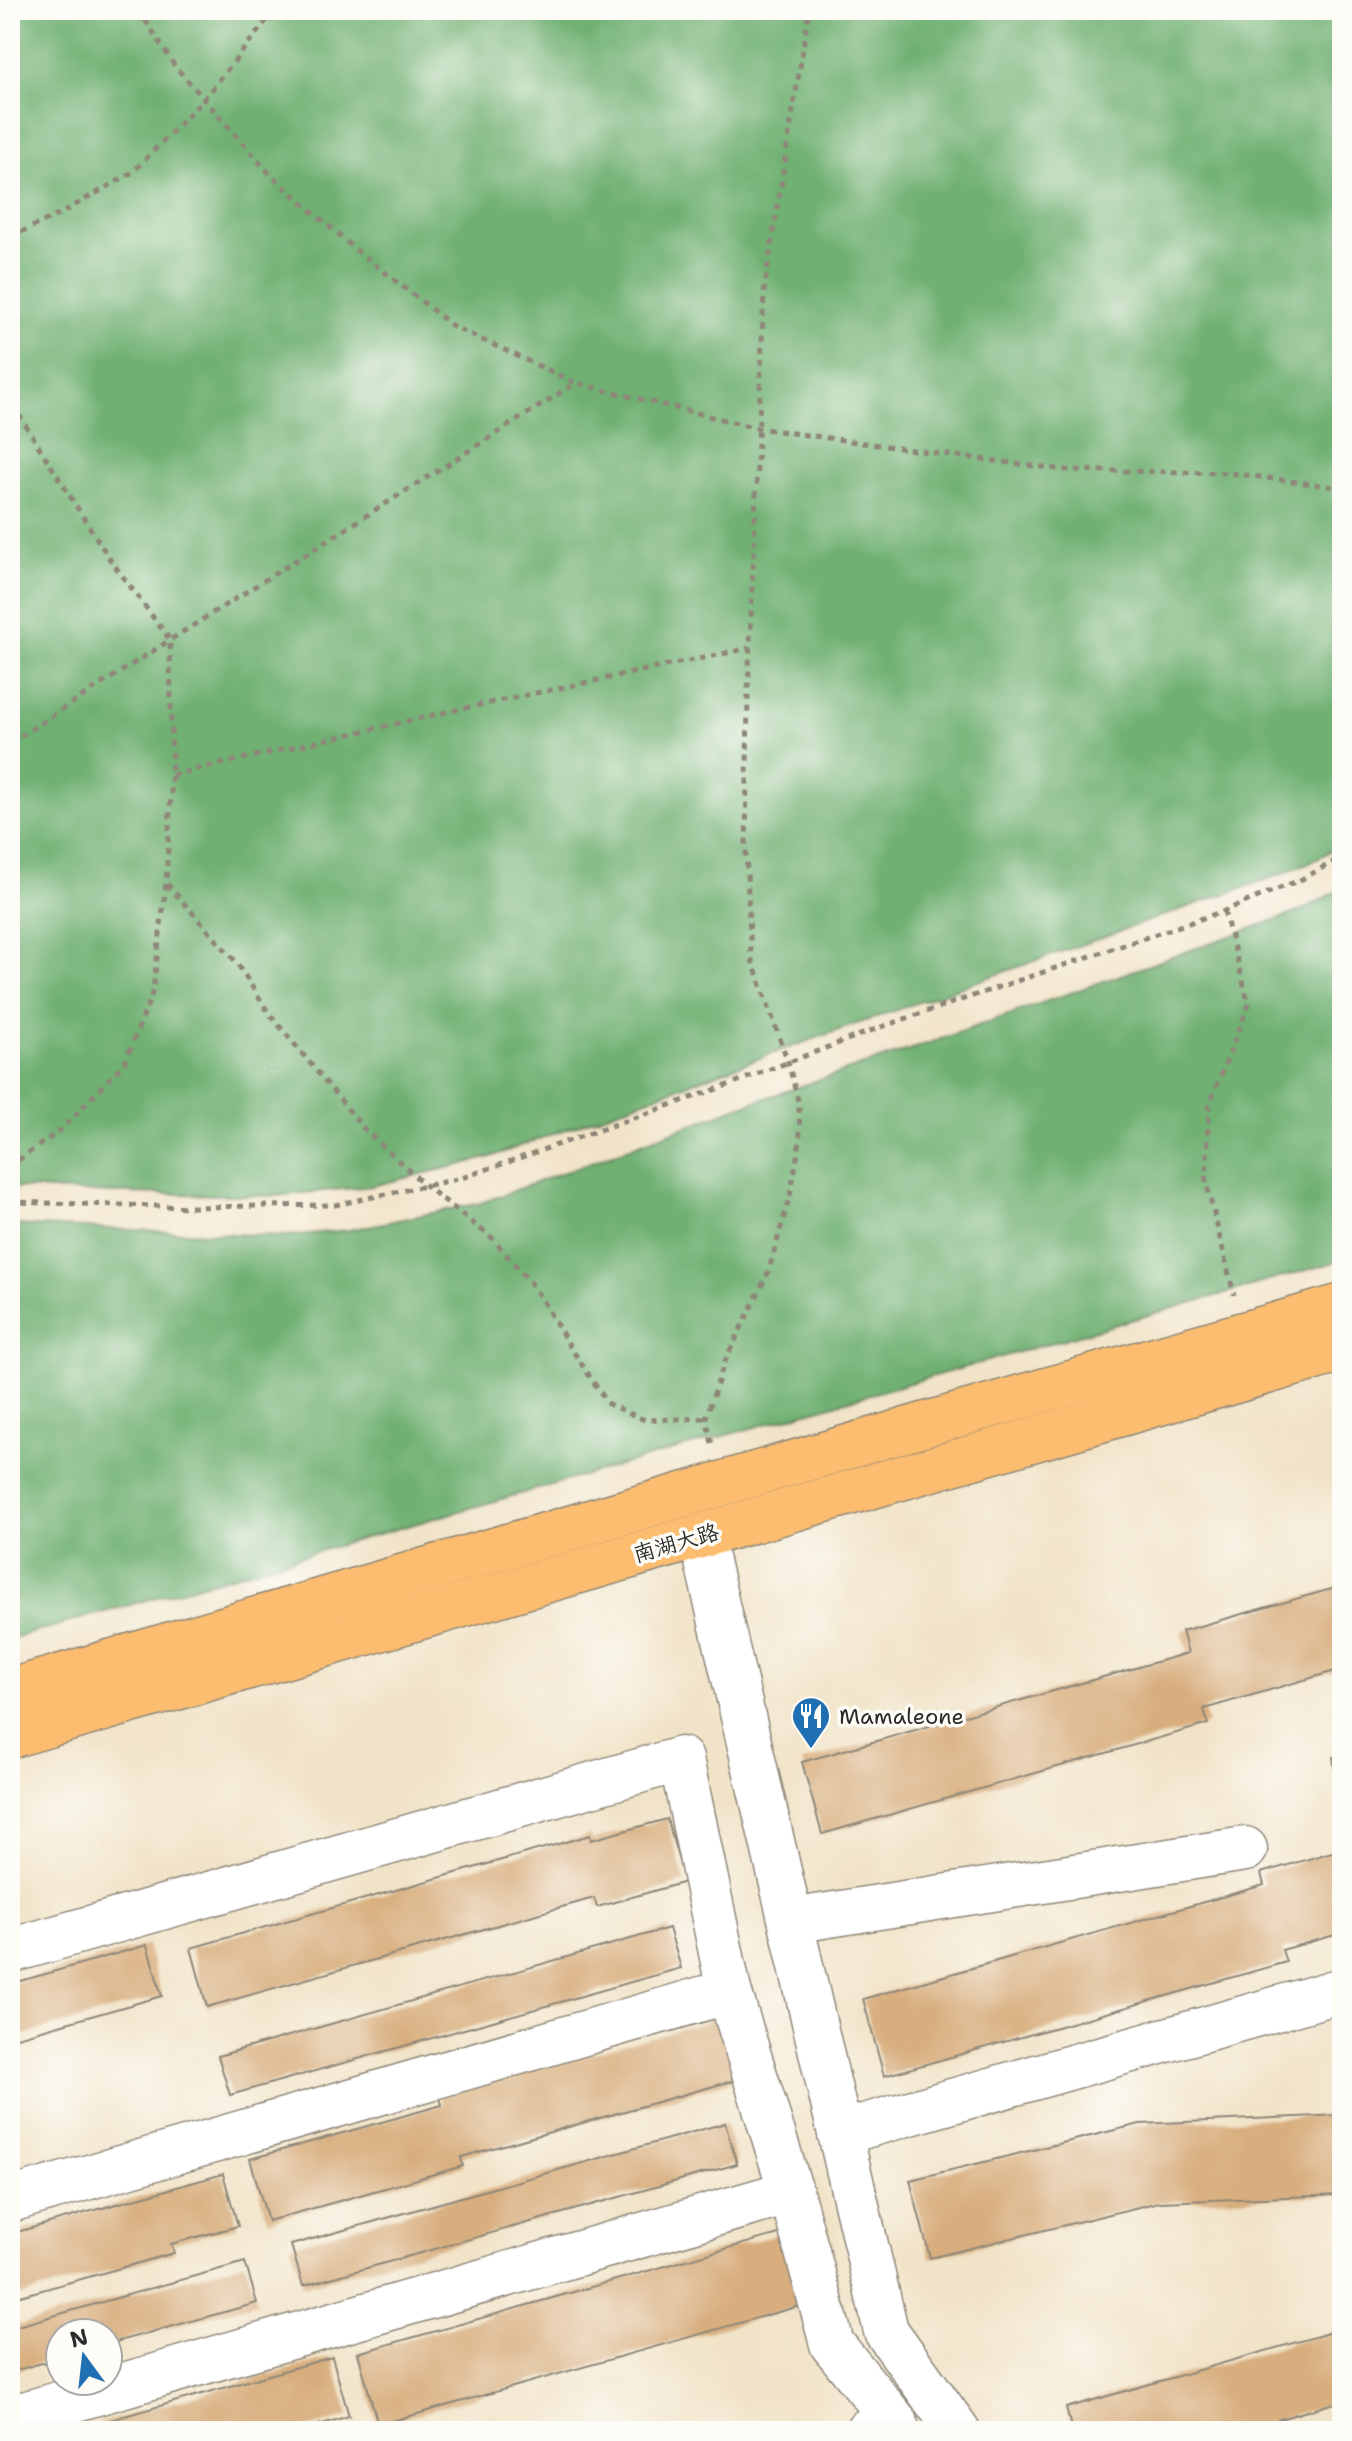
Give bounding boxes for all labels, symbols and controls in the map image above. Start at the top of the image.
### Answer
street label: 南湖大路 [630,1517,722,1569]
restaurant icon: Mamaleone [790,1695,832,1750]
place label: Mamaleone [839,1702,964,1731]
north arrow [44,2317,124,2397]
text: N [67,2322,91,2354]

